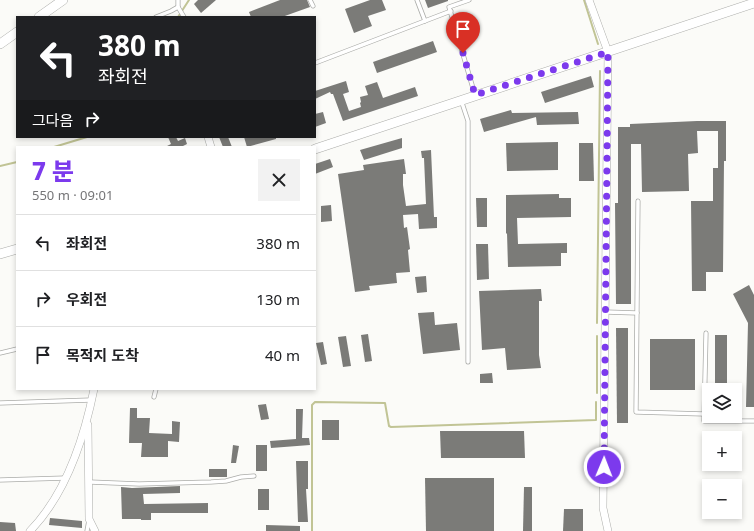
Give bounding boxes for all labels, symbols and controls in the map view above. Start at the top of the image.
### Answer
pin [446,12,480,53]
icon: arrive [452,18,474,40]
text: 380 m [98,26,181,64]
icon: left [32,32,84,84]
text: 좌회전 [98,64,148,88]
icon: right [81,108,103,130]
text: 그다음 [32,110,73,130]
text: 7 분 [32,154,74,187]
button: close [258,159,300,201]
text: 550 m · 09:01 [32,186,113,204]
icon: left [32,232,54,254]
text: 좌회전 [66,233,107,253]
text: 380 m [256,233,300,253]
icon: right [32,288,54,310]
text: 우회전 [66,289,107,309]
text: 130 m [256,289,300,309]
icon: arrive [32,344,54,366]
text: 목적지 도착 [66,345,139,365]
text: 40 m [265,345,300,365]
map controls [702,383,742,519]
button: layers [702,383,742,423]
button: + [702,431,742,471]
position arrow [583,446,625,488]
button: − [702,479,742,519]

